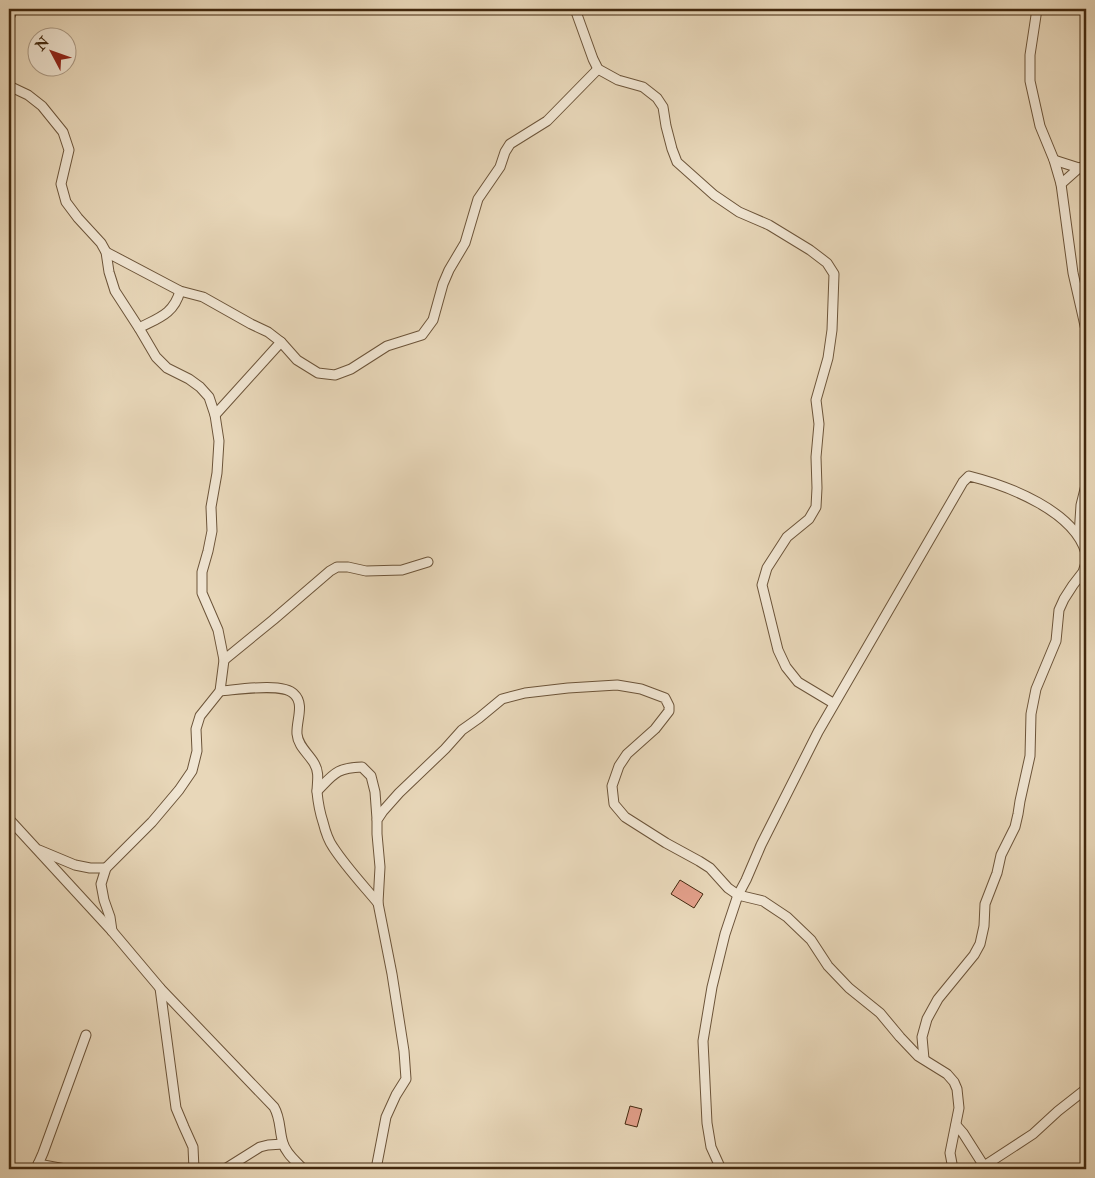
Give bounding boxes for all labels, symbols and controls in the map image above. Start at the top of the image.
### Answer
north arrow [28,28,78,78]
text: N [31,33,53,55]

